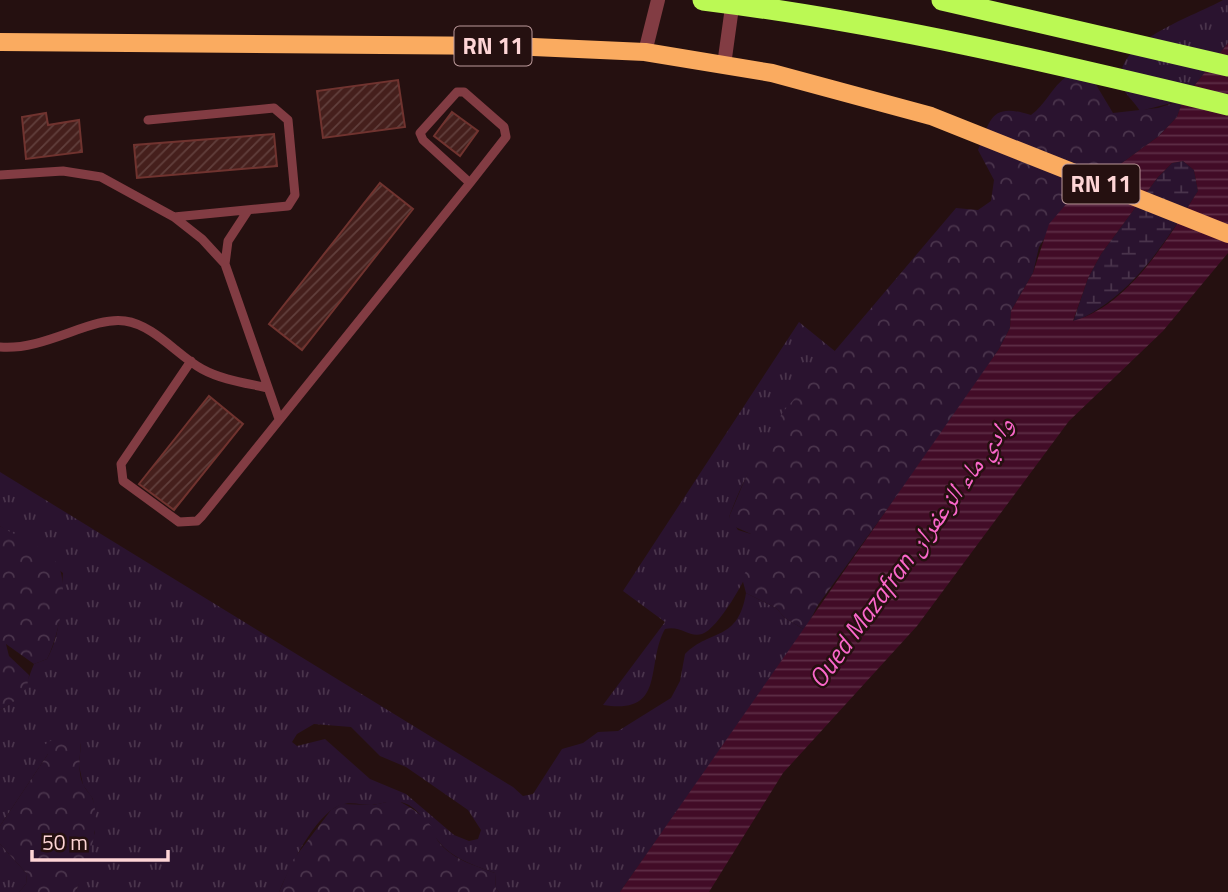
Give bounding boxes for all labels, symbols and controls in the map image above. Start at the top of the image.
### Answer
road number: RN 11 [454,26,532,66]
road number: RN 11 [1062,164,1140,204]
water label: Oued Mazafran وادي ماء الزعفران [798,407,1024,697]
scale bar [32,818,168,862]
text: 50 m [42,826,88,858]

